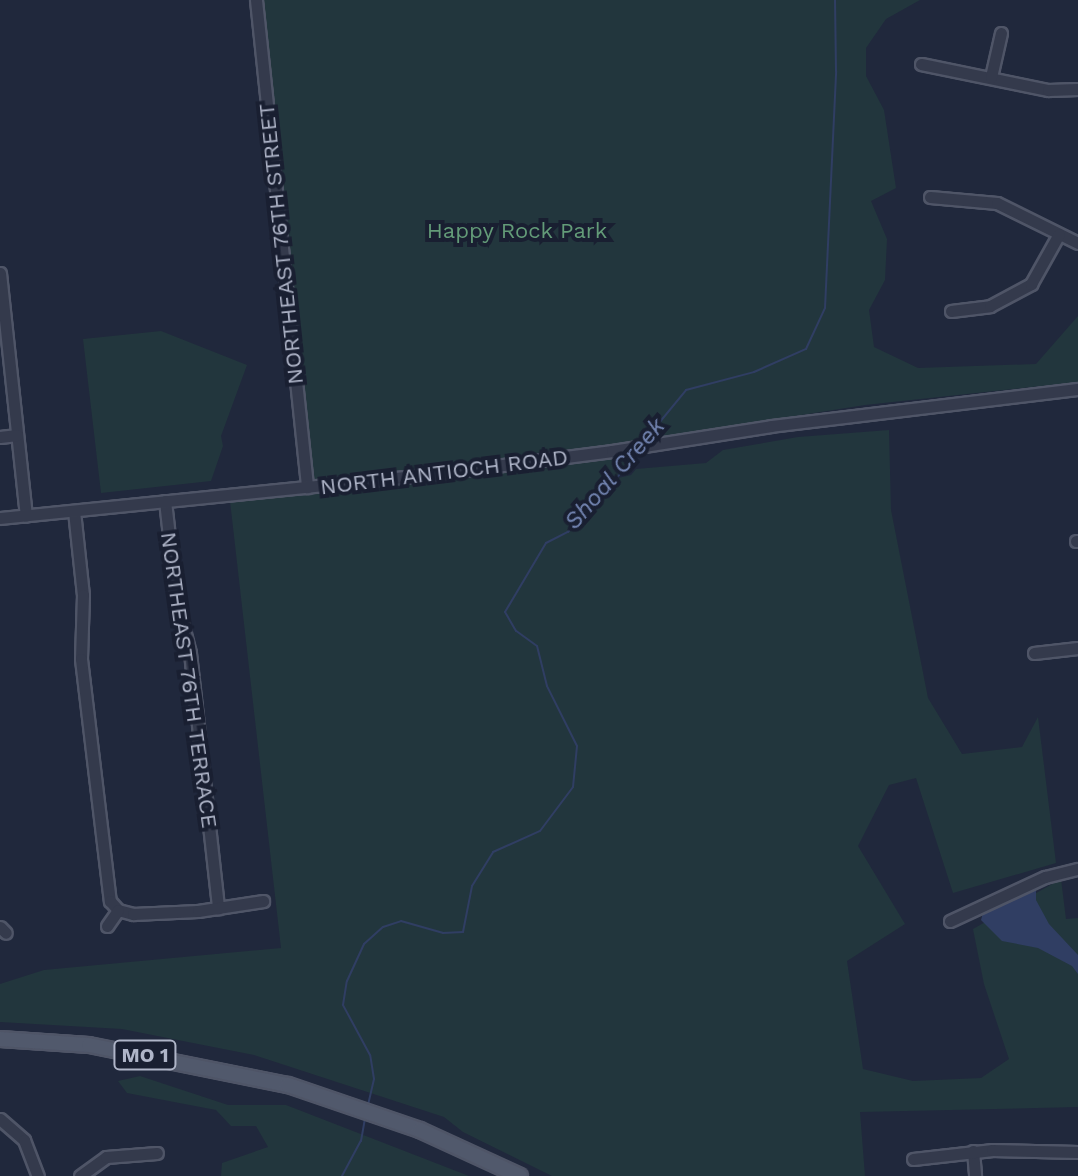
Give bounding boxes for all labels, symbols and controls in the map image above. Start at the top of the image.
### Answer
street label: NORTHEAST 76TH STREET [253,102,309,386]
park label: Happy Rock Park [426,218,608,244]
water label: Shoal Creek [558,412,672,536]
street label: NORTH ANTIOCH ROAD [318,444,570,500]
street label: NORTHEAST 76TH TERRACE [155,529,223,831]
road number: MO 1 [113,1039,177,1071]

